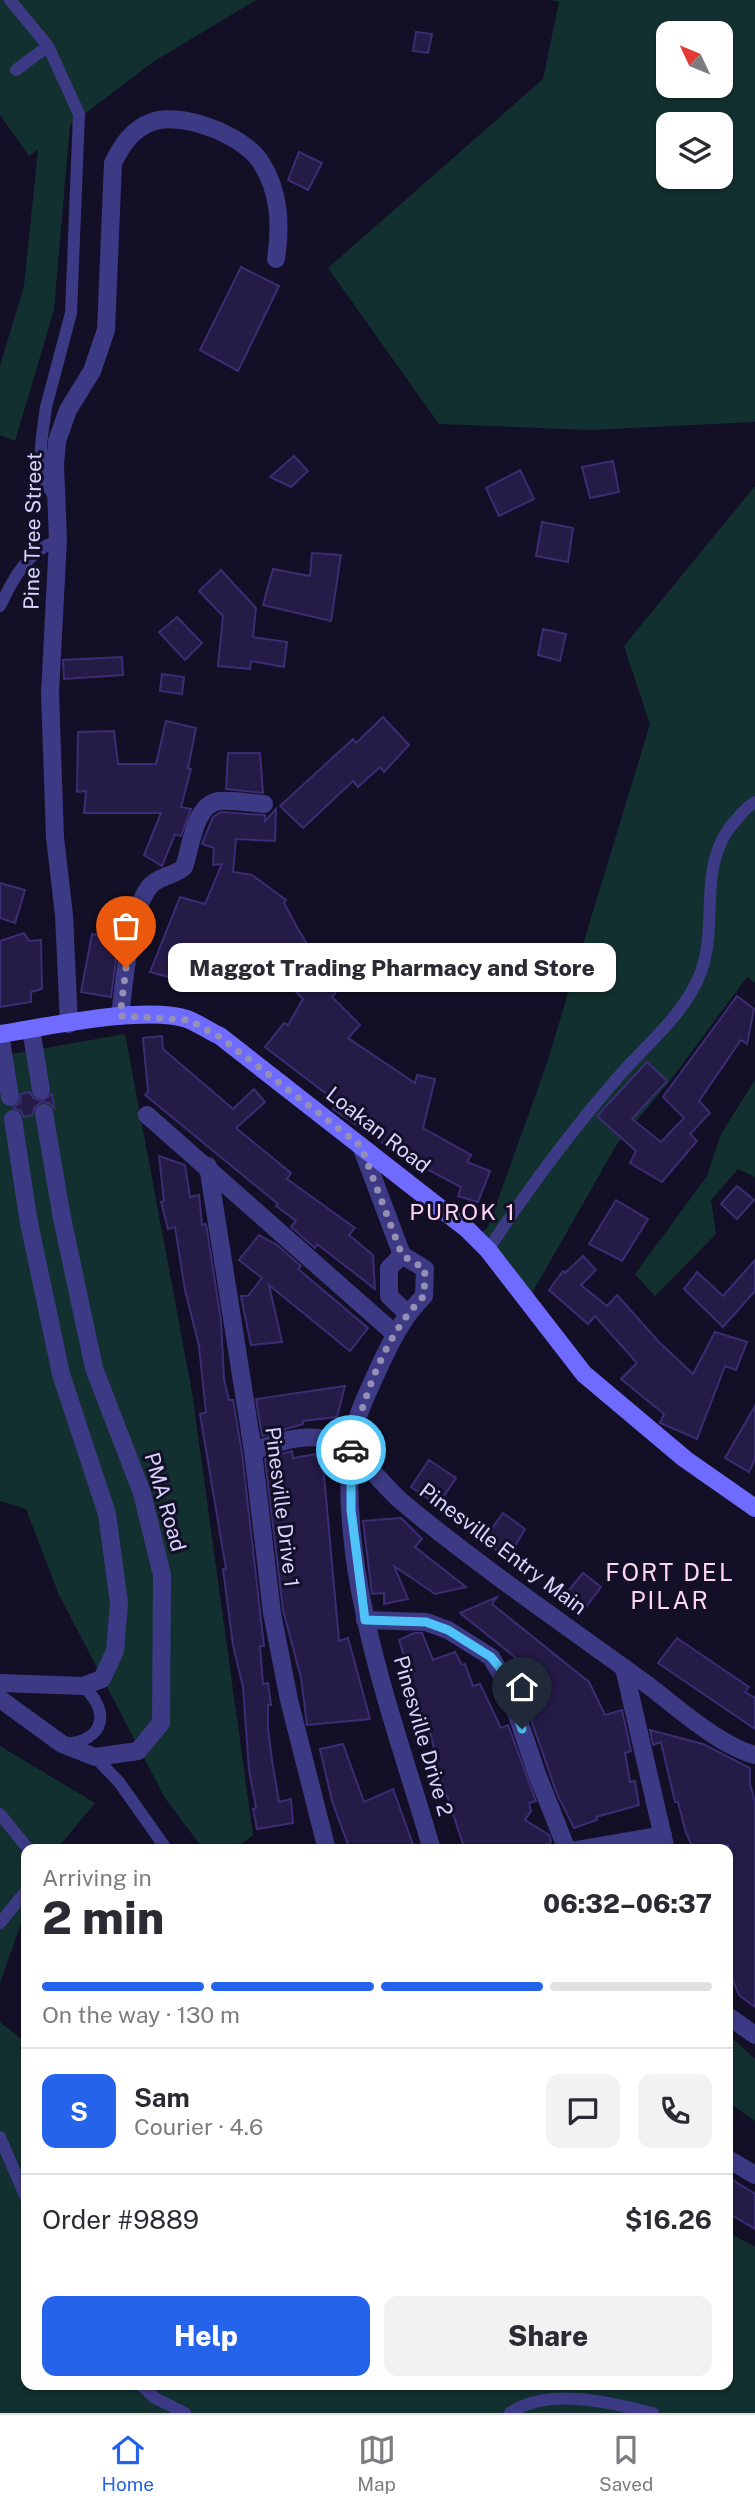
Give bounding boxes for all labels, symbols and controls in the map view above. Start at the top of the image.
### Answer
north arrow [656,21,733,98]
map controls [656,21,733,189]
button: layers [656,112,733,189]
street label: Pine Tree Street [19,452,46,610]
pin [96,896,156,968]
icon: bag [107,907,145,945]
callout: Maggot Trading Pharmacy and Store [168,944,616,992]
text: Maggot Trading Pharmacy and Store [189,954,595,981]
street label: Loakan Road [321,1081,435,1178]
district label: PUROK 1 [409,1198,517,1225]
courier [316,1415,386,1485]
street label: Pinesville Drive 1 [260,1425,305,1589]
icon: car [332,1431,370,1469]
street label: PMA Road [139,1450,192,1554]
street label: Pinesville Entry Main [415,1478,592,1620]
district label: FORT DEL PILAR [605,1558,735,1614]
street label: Pinesville Drive 2 [389,1653,458,1819]
pin [492,1657,552,1729]
icon: home [503,1668,541,1706]
text: Arriving in [42,1864,152,1891]
text: 06:32–06:37 [543,1888,712,1919]
text: 2 min [42,1890,164,1944]
text: On the way · 130 m [42,2001,240,2028]
button: chat [546,2074,620,2148]
button: phone [638,2074,712,2148]
text: Sam [134,2082,190,2113]
text: S [70,2096,88,2127]
text: Courier · 4.6 [134,2113,263,2140]
text: Order #9889 [42,2204,199,2235]
text: $16.26 [625,2204,712,2235]
button: Help [42,2296,370,2376]
button: Share [384,2296,712,2376]
tab: Home [102,2431,154,2495]
tab: Map [357,2431,396,2495]
tab: Saved [599,2431,653,2495]

